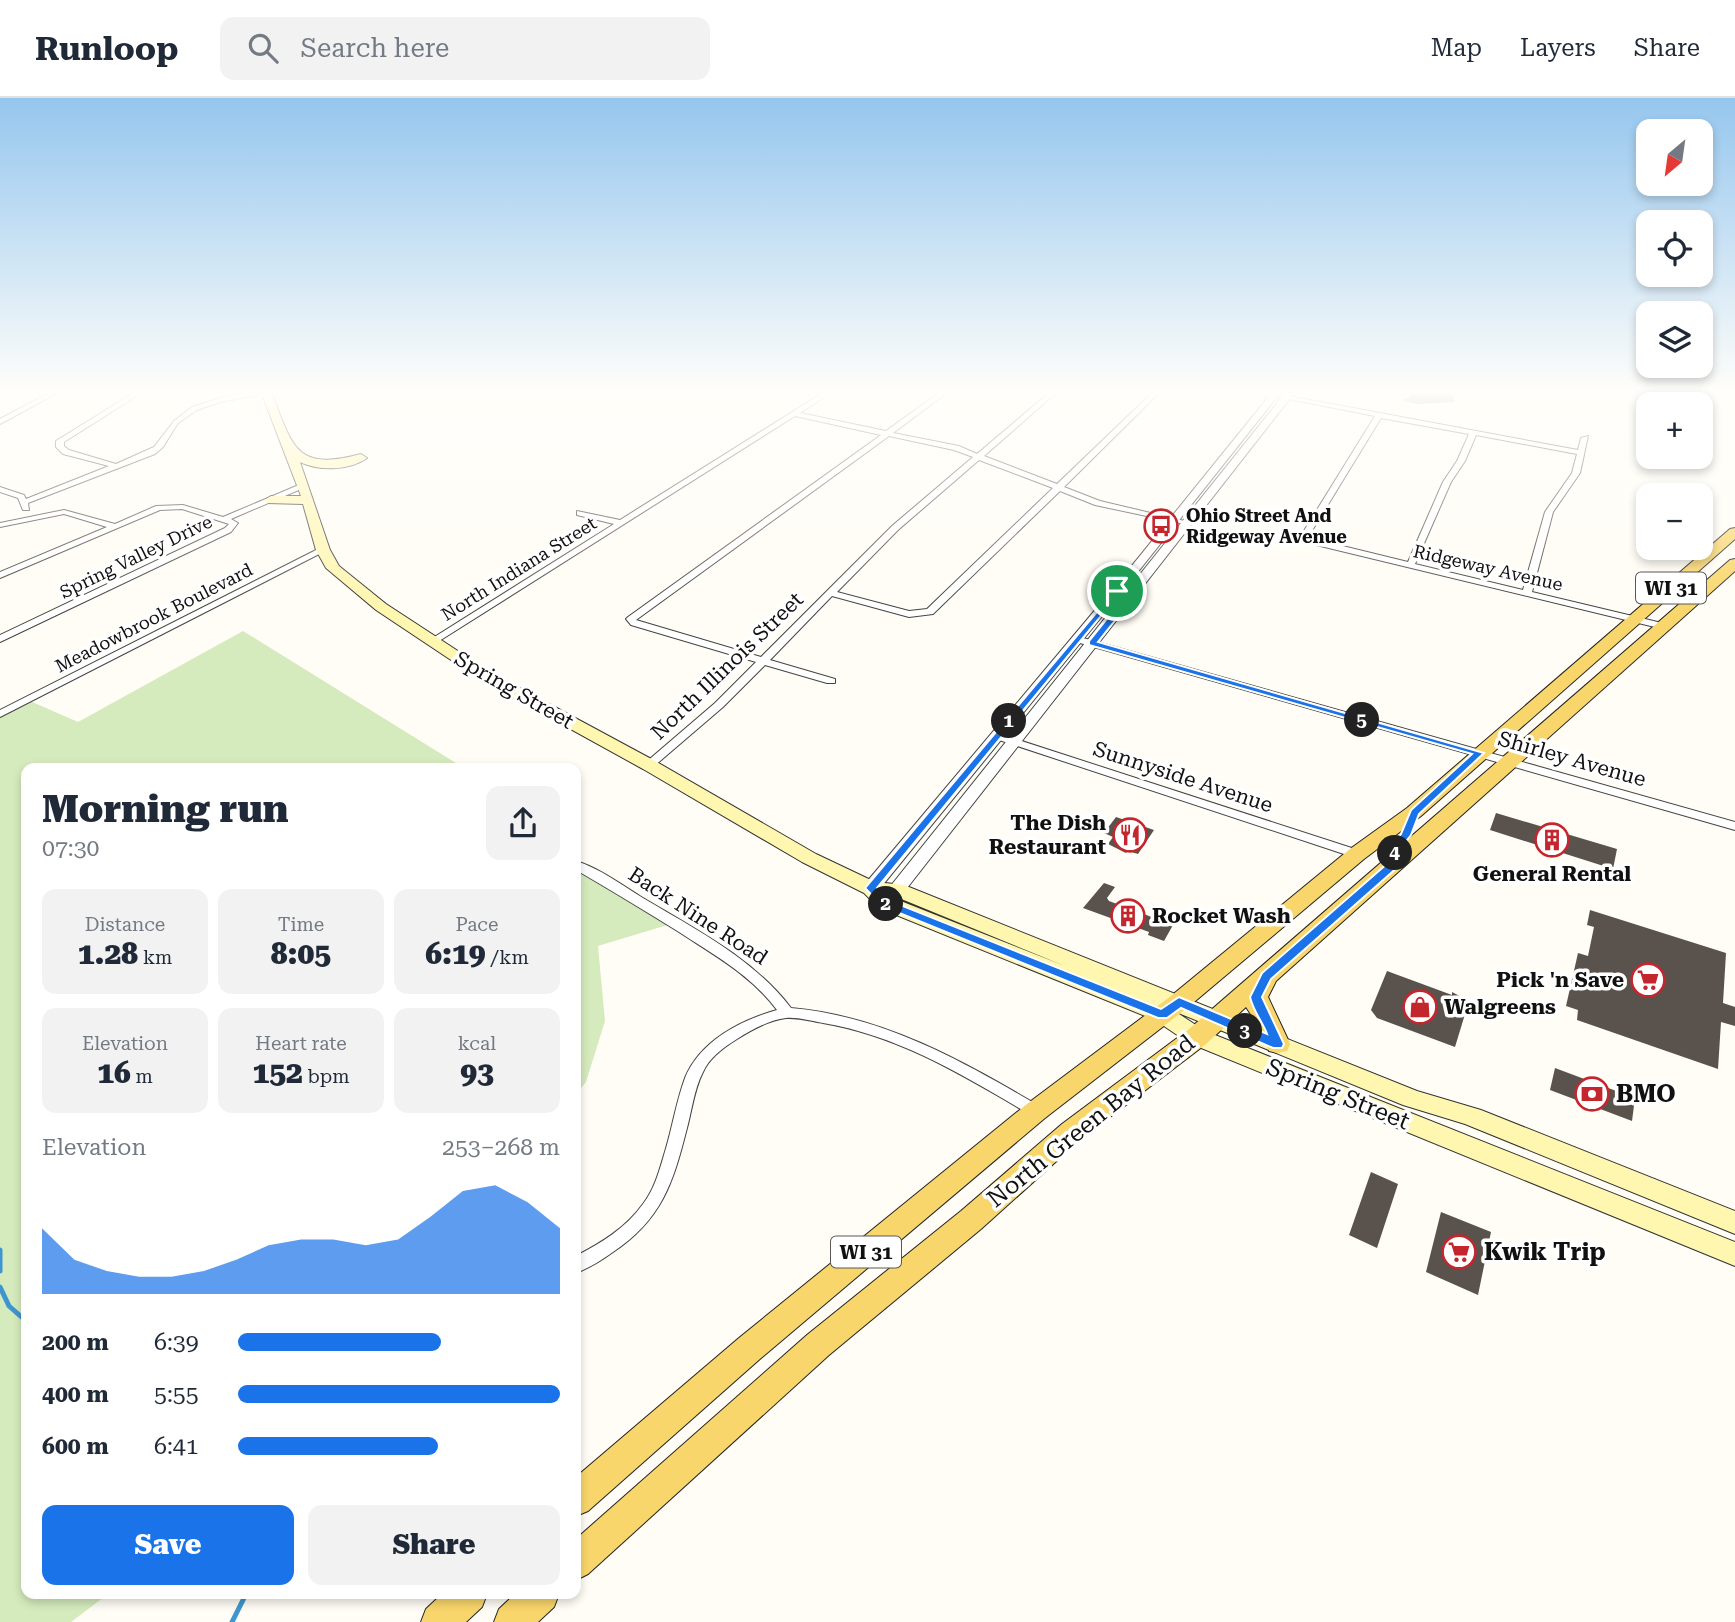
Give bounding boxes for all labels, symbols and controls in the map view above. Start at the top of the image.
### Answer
search box [220,17,710,80]
text: Runloop [35,29,178,68]
icon: search [244,29,282,67]
text: Search here [300,33,449,63]
text: Map [1431,34,1482,62]
text: Layers [1520,34,1596,62]
text: Share [1634,34,1700,62]
north arrow [1636,119,1713,196]
map controls [1636,119,1713,560]
button: locate [1636,210,1713,287]
button: layers [1636,301,1713,378]
button: + [1636,392,1713,469]
button: − [1636,483,1713,560]
place label: Ohio Street And Ridgeway Avenue [1186,505,1347,547]
bus stop icon: Ohio Street And Ridgeway Avenue [1142,507,1180,545]
street label: Spring Valley Drive [56,511,215,603]
street label: North Indiana Street [437,512,600,625]
street label: Ridgeway Avenue [1411,540,1565,595]
street label: Meadowbrook Boulevard [52,558,256,677]
pin [1087,561,1147,621]
icon: arrive [1098,572,1136,610]
road number: WI 31 [1636,573,1706,603]
street label: North Illinois Street [646,587,808,745]
street label: Spring Street [450,646,578,734]
pin: 5 [1344,702,1380,738]
pin: 1 [992,704,1026,738]
text: 5 [1356,708,1367,731]
text: 1 [1003,709,1014,732]
street label: Shirley Avenue [1495,726,1649,792]
street label: Sunnyside Avenue [1090,737,1276,817]
button: share [486,786,560,860]
text: Morning run [42,787,289,831]
place label: The Dish Restaurant [989,811,1106,859]
restaurant icon: The Dish Restaurant [1111,816,1149,854]
building icon: General Rental [1533,821,1571,859]
text: 07:30 [42,835,99,862]
pin: 4 [1378,836,1412,870]
text: 4 [1389,841,1400,864]
street label: Back Nine Road [624,862,772,970]
place label: General Rental [1473,862,1631,886]
pin: 2 [868,886,903,922]
text: 2 [880,892,891,915]
building icon: Rocket Wash [1109,897,1147,935]
place label: Rocket Wash [1152,904,1291,928]
text: Distance [85,913,165,936]
text: Time [278,913,324,936]
text: Pace [456,913,498,936]
text: 1.28 [78,936,138,971]
text: 8:05 [271,936,331,971]
text: 6:19 [425,936,486,971]
text: km [138,946,172,969]
text: /km [486,946,529,969]
supermarket icon: Pick 'n Save [1629,961,1667,999]
place label: Pick 'n Save [1496,968,1624,992]
shop icon: Walgreens [1401,988,1439,1026]
place label: Walgreens [1444,995,1556,1019]
pin: 3 [1228,1014,1262,1048]
text: 3 [1239,1019,1250,1042]
street label: North Green Bay Road [982,1029,1200,1213]
text: Elevation [82,1032,168,1055]
text: Heart rate [255,1032,347,1055]
text: kcal [458,1032,496,1055]
street label: Spring Street [1262,1053,1414,1136]
text: 16 [97,1055,131,1090]
text: 152 [252,1055,303,1090]
text: 93 [460,1055,494,1090]
text: m [131,1065,153,1088]
text: bpm [303,1065,350,1088]
bank icon: BMO [1573,1075,1611,1113]
place label: BMO [1616,1080,1676,1108]
text: Elevation [42,1134,146,1161]
text: 253–268 m [442,1134,560,1161]
supermarket icon: Kwik Trip [1440,1233,1478,1271]
road number: WI 31 [831,1236,901,1268]
place label: Kwik Trip [1484,1238,1606,1266]
text: 200 m [42,1329,109,1356]
text: 6:39 [154,1329,199,1356]
text: 400 m [42,1381,109,1408]
text: 5:55 [154,1381,199,1408]
text: 600 m [42,1433,109,1460]
text: 6:41 [154,1433,199,1460]
button: Save [42,1505,294,1585]
button: Share [308,1505,560,1585]

